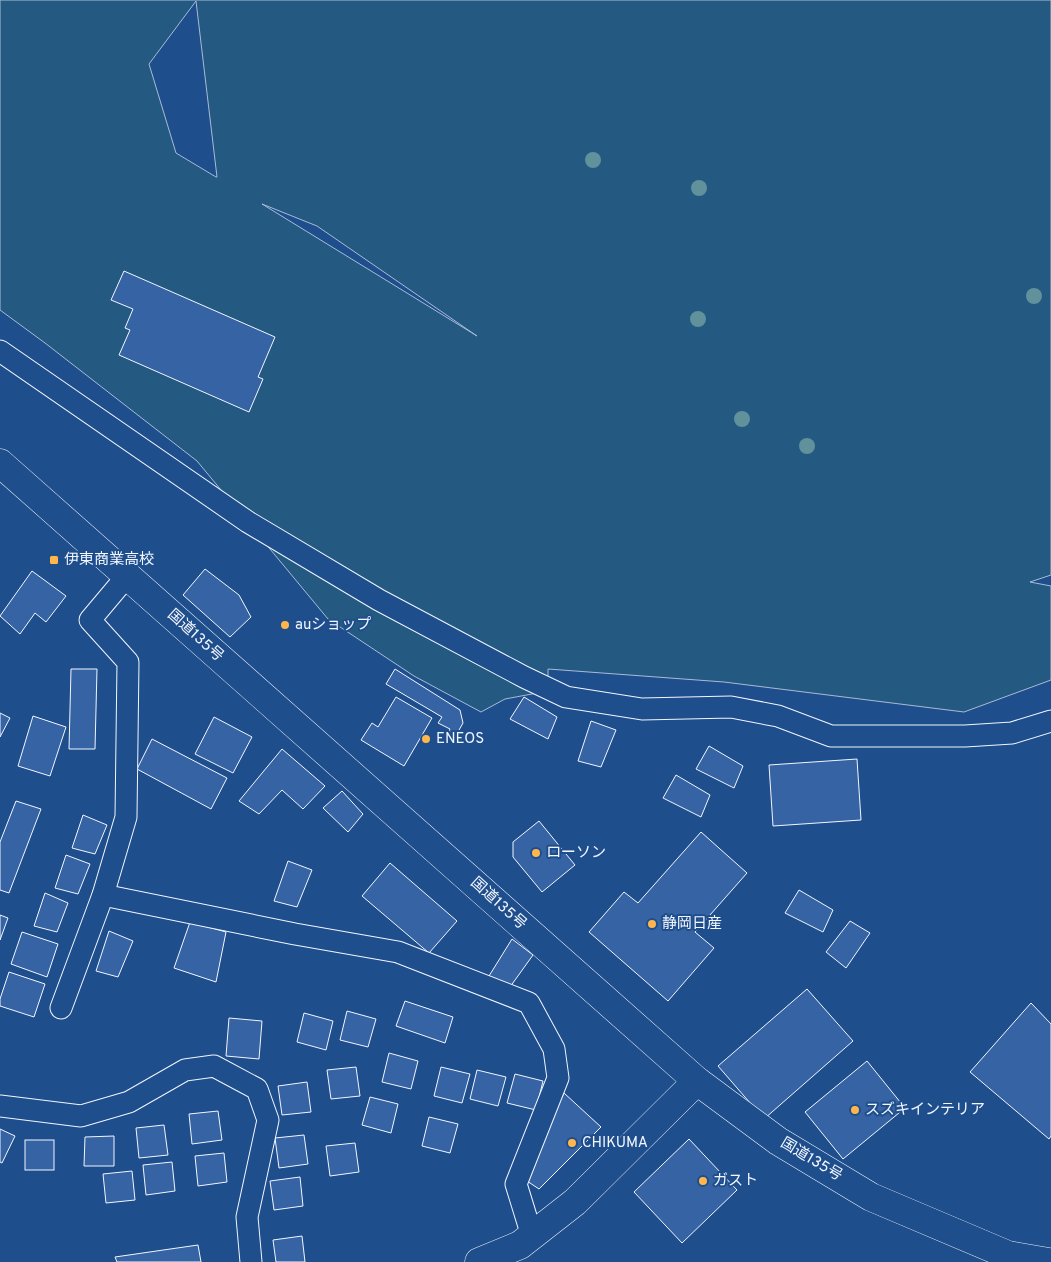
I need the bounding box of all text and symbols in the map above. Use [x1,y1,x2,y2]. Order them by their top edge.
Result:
place label: 伊東商業高校 [64,551,154,570]
marker: 伊東商業高校 [48,554,60,566]
street label: 国道135号 [163,606,227,666]
place label: auショップ [295,616,371,635]
marker: auショップ [279,619,291,631]
place label: ENEOS [436,730,484,749]
marker: ENEOS [420,733,432,745]
place label: ローソン [546,844,606,863]
marker: ローソン [530,847,542,859]
street label: 国道135号 [466,874,530,934]
place label: 静岡日産 [662,915,722,934]
marker: 静岡日産 [646,918,658,930]
place label: スズキインテリア [865,1101,985,1120]
marker: スズキインテリア [849,1104,861,1116]
place label: CHIKUMA [582,1134,648,1153]
street label: 国道135号 [777,1134,845,1186]
marker: CHIKUMA [566,1137,578,1149]
place label: ガスト [713,1172,758,1191]
marker: ガスト [697,1175,709,1187]

